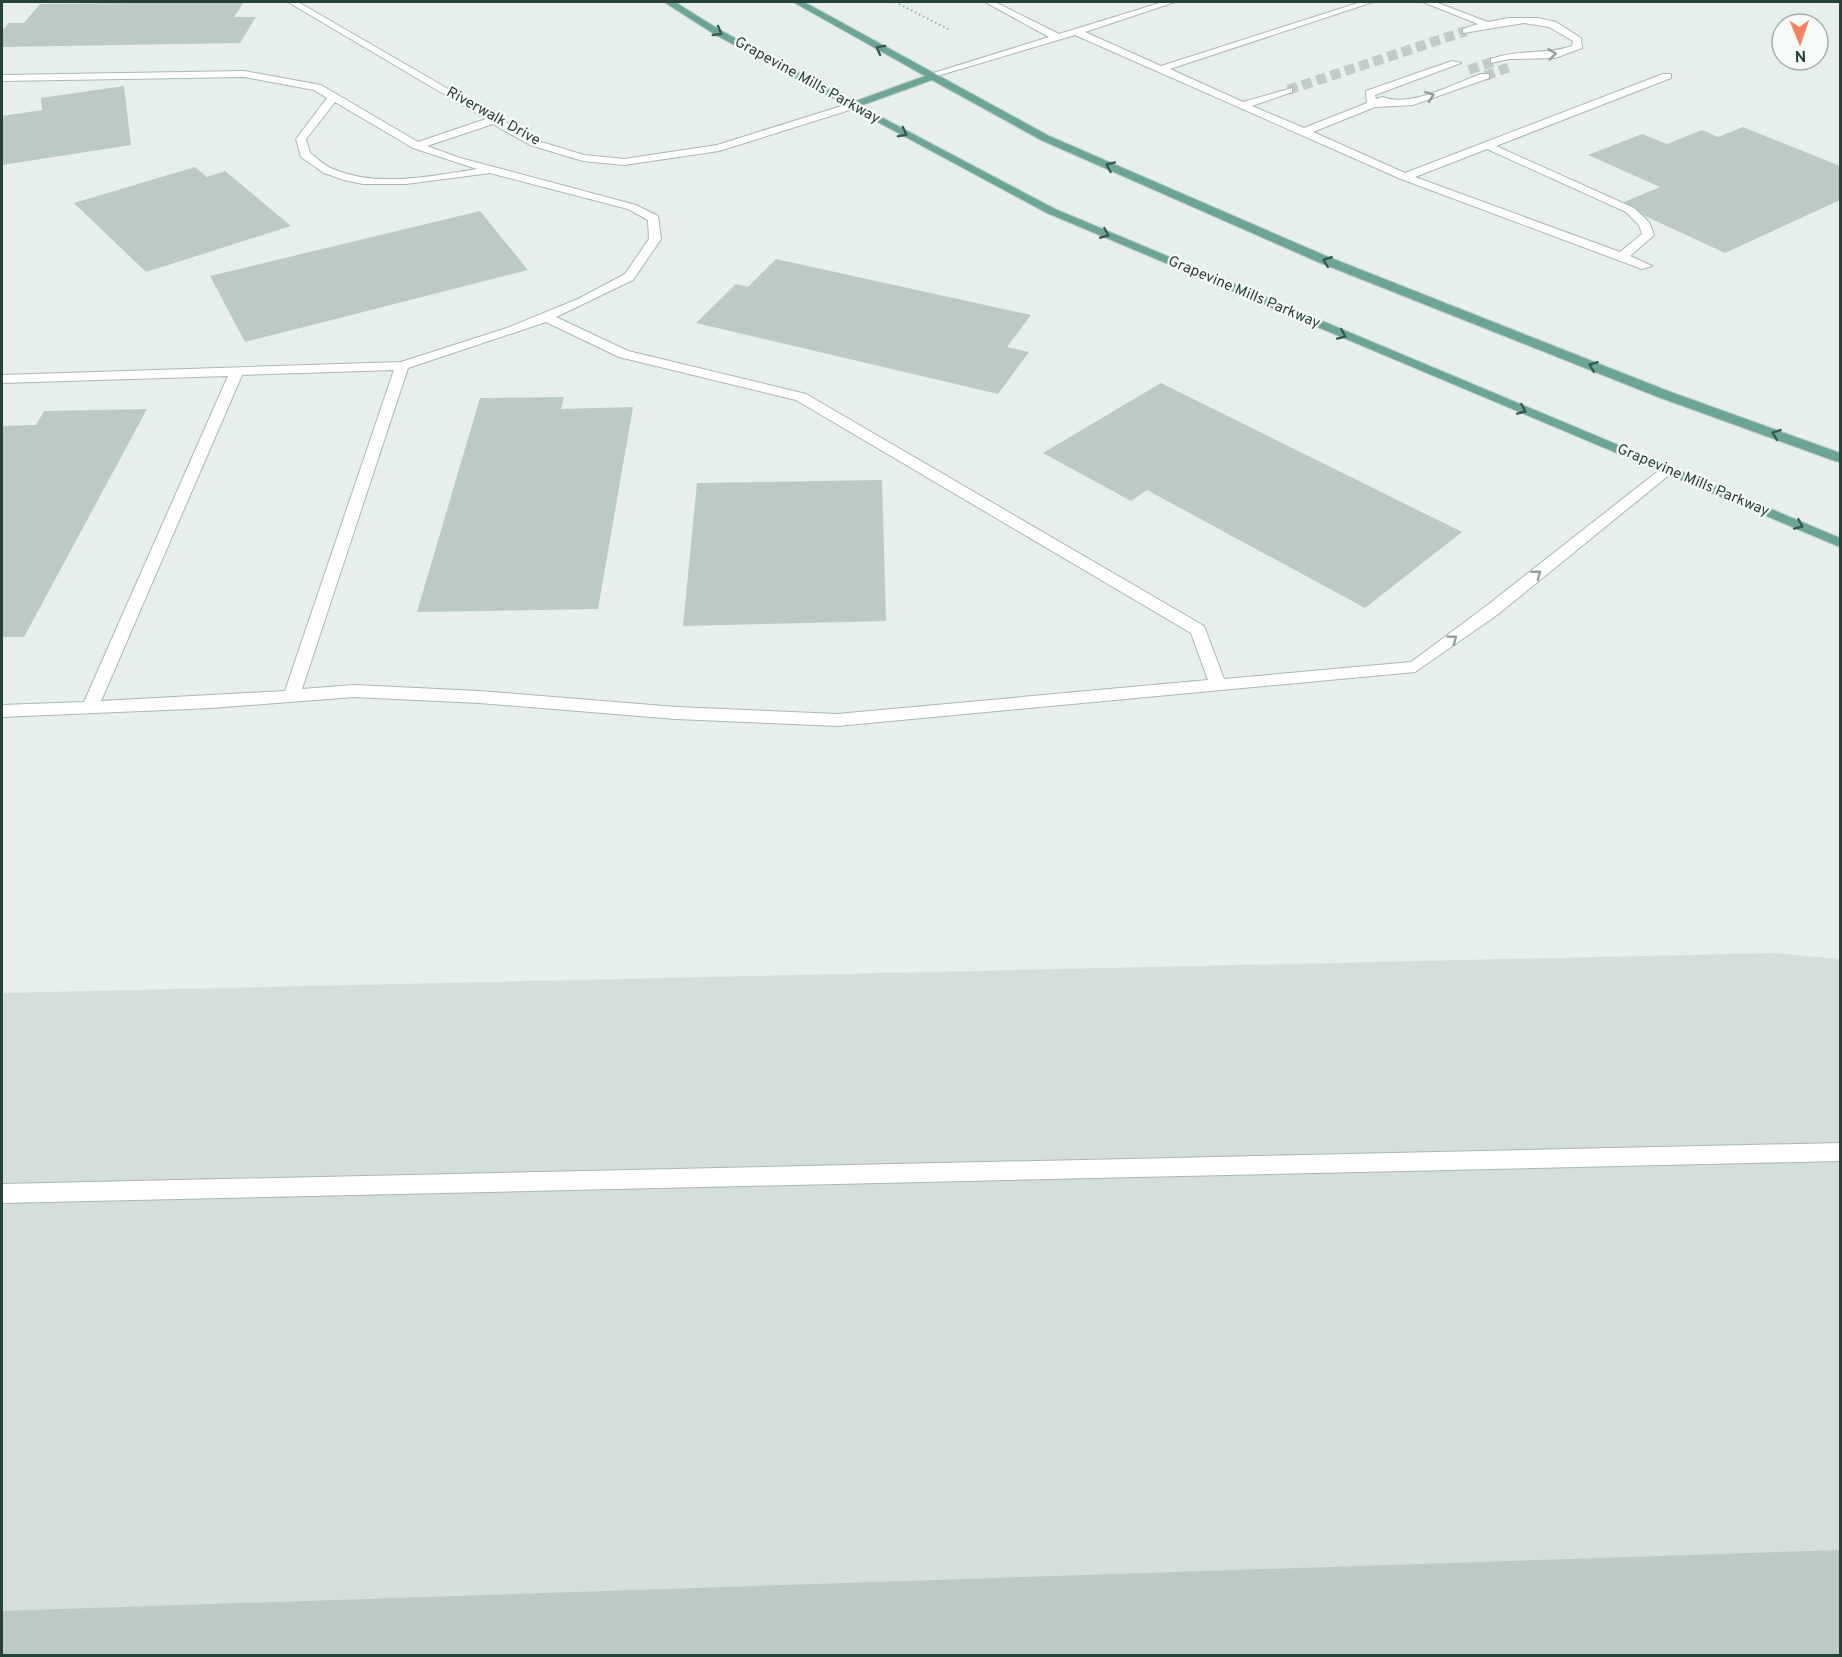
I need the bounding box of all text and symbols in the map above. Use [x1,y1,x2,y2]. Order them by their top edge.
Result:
north arrow [1770,12,1830,72]
one-way arrow [712,25,722,37]
street label: Grapevine Mills Parkway [731,33,883,129]
one-way arrow [876,45,886,56]
text: N [1794,45,1807,65]
one-way arrow [1548,49,1557,61]
street label: Riverwalk Drive [443,83,543,151]
one-way arrow [1424,90,1434,103]
one-way arrow [897,126,908,137]
one-way arrow [1105,161,1116,173]
one-way arrow [1099,227,1110,239]
street label: Grapevine Mills Parkway [1165,252,1323,334]
one-way arrow [1322,256,1333,268]
one-way arrow [1336,328,1347,340]
one-way arrow [1588,361,1599,373]
one-way arrow [1516,403,1527,415]
one-way arrow [1771,429,1782,442]
street label: Grapevine Mills Parkway [1614,440,1772,522]
one-way arrow [1793,518,1804,530]
one-way arrow [1530,571,1541,582]
one-way arrow [1447,635,1458,646]

